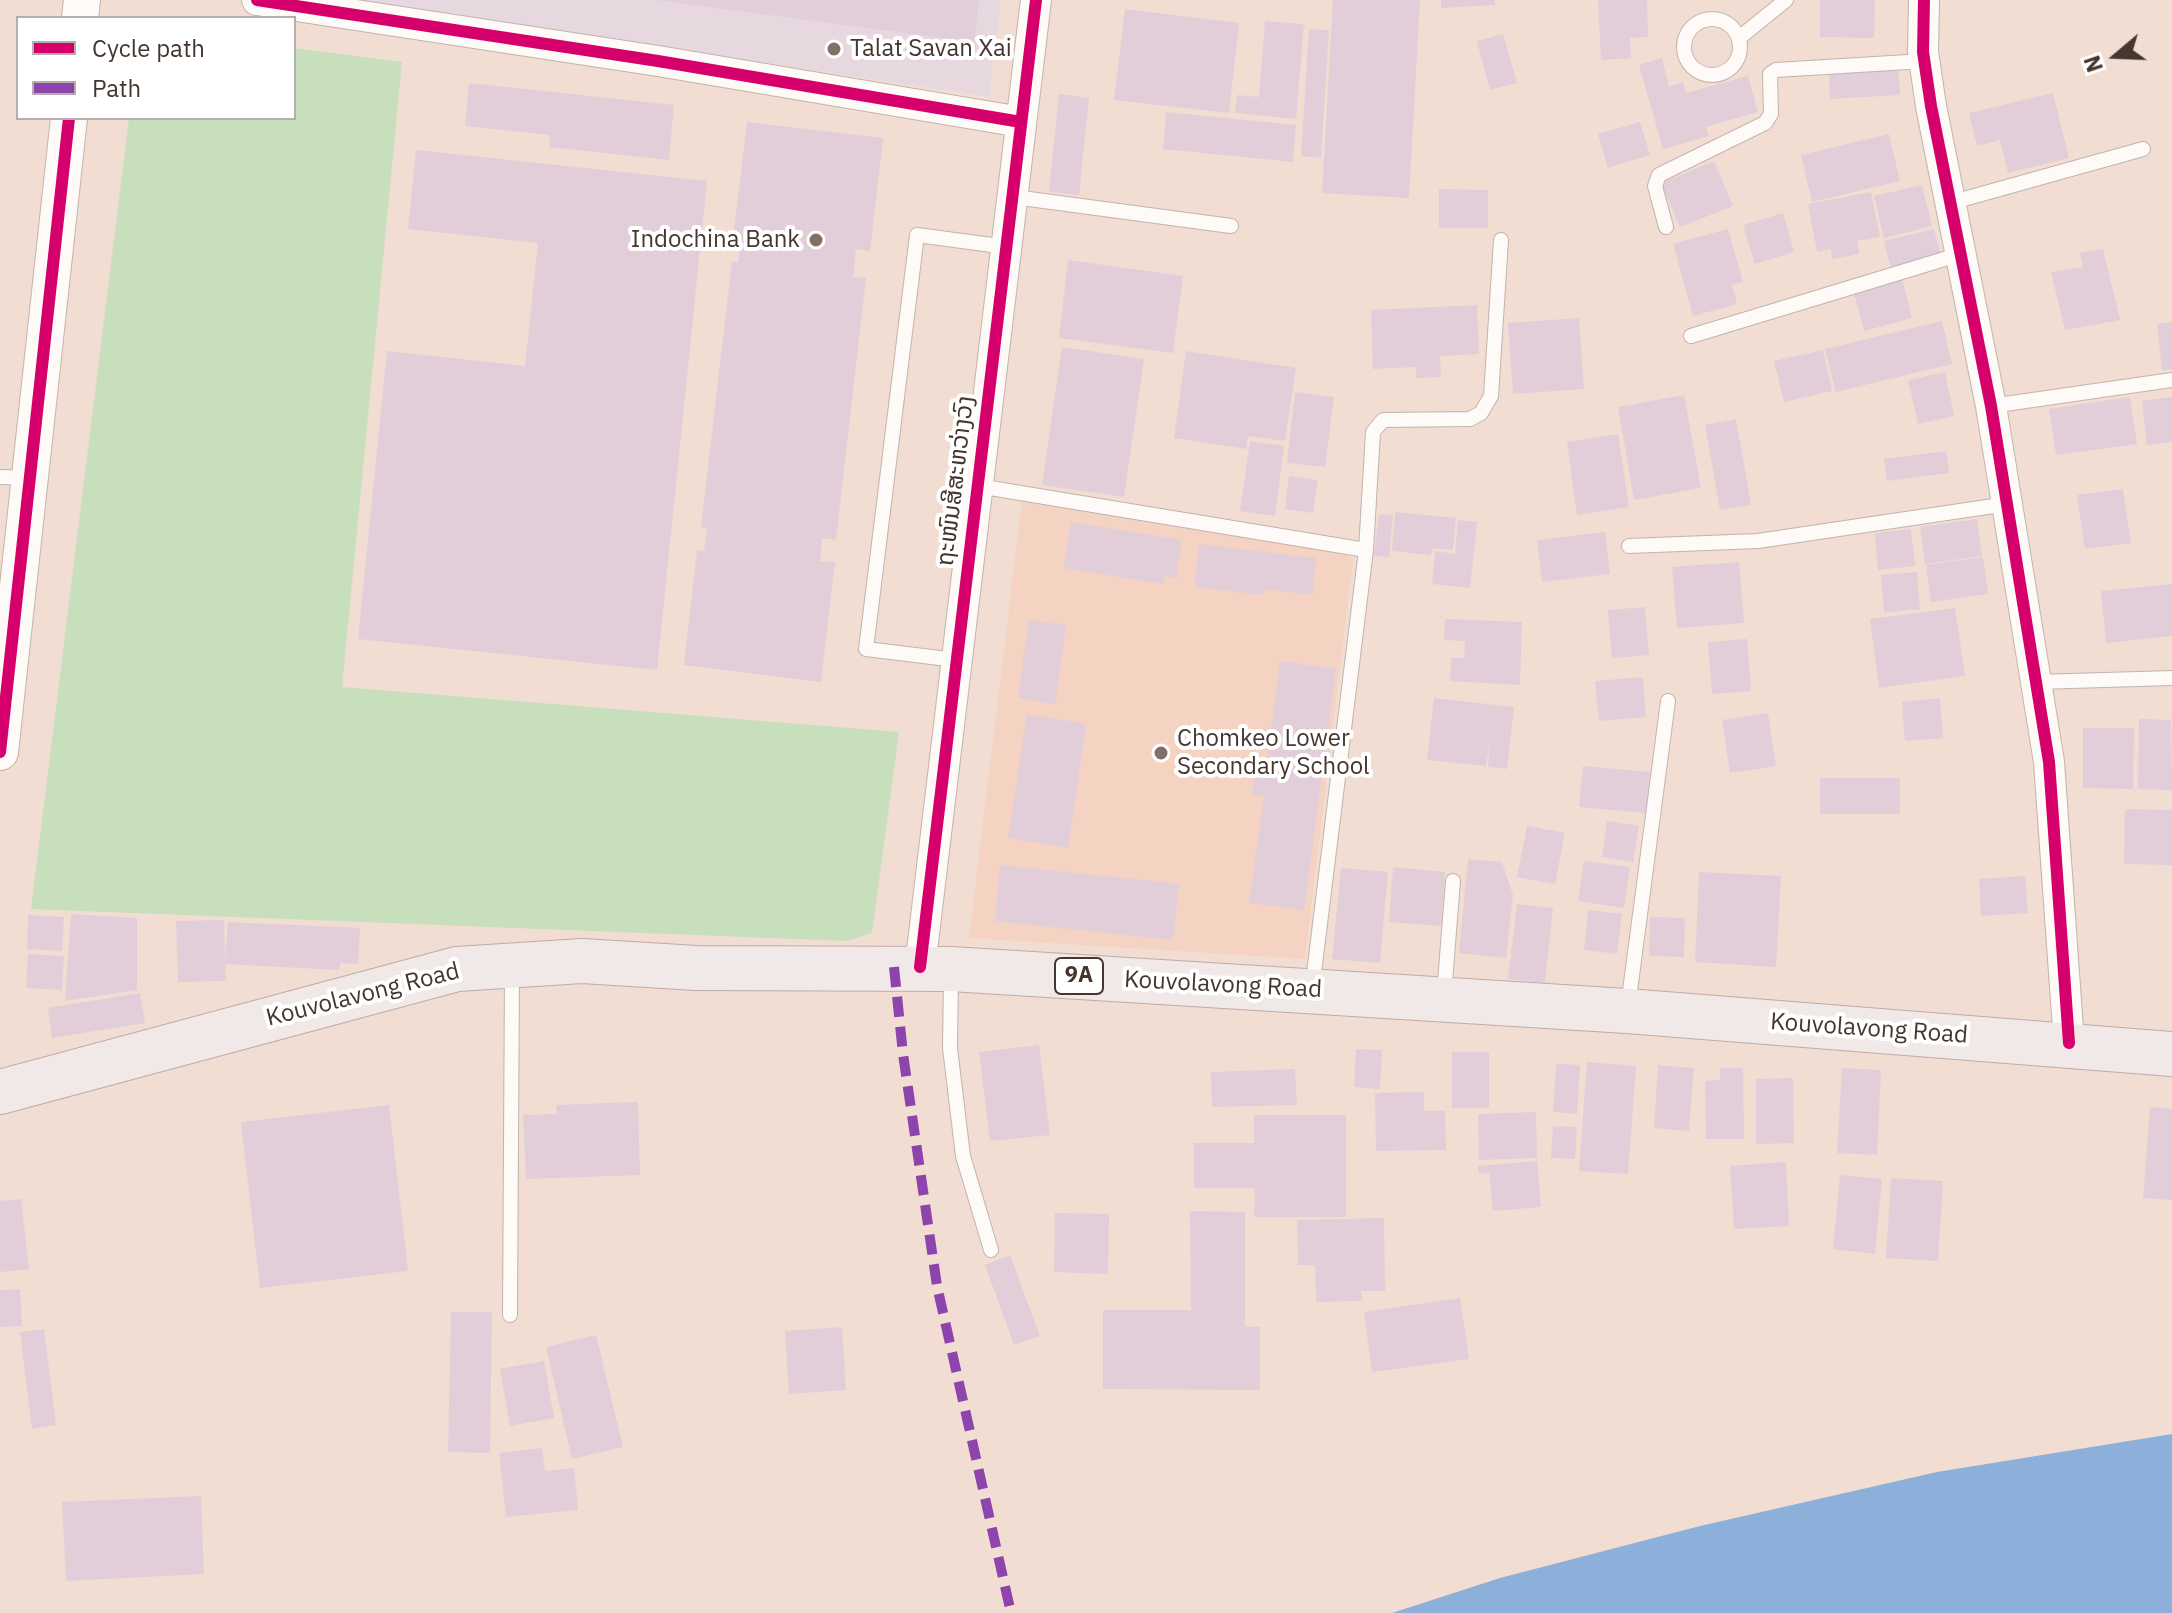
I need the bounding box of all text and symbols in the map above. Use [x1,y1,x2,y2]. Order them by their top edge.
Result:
legend [16,16,296,120]
north arrow [2076,16,2156,96]
text: Cycle path [92,32,205,64]
place label: Talat Savan Xai [850,35,1012,63]
marker: Talat Savan Xai [825,40,843,58]
text: N [2077,52,2109,76]
text: Path [92,72,141,104]
place label: Indochina Bank [631,226,800,254]
marker: Indochina Bank [807,231,825,249]
street label: ຖະໜົນສີສະຫວ່າງວົງ [931,394,981,568]
place label: Chomkeo Lower Secondary School [1177,725,1370,781]
marker: Chomkeo Lower Secondary School [1152,744,1170,762]
street label: Kouvolavong Road [263,957,463,1033]
road number: 9A [1055,958,1103,994]
street label: Kouvolavong Road [1123,965,1323,1005]
street label: Kouvolavong Road [1769,1008,1969,1050]

